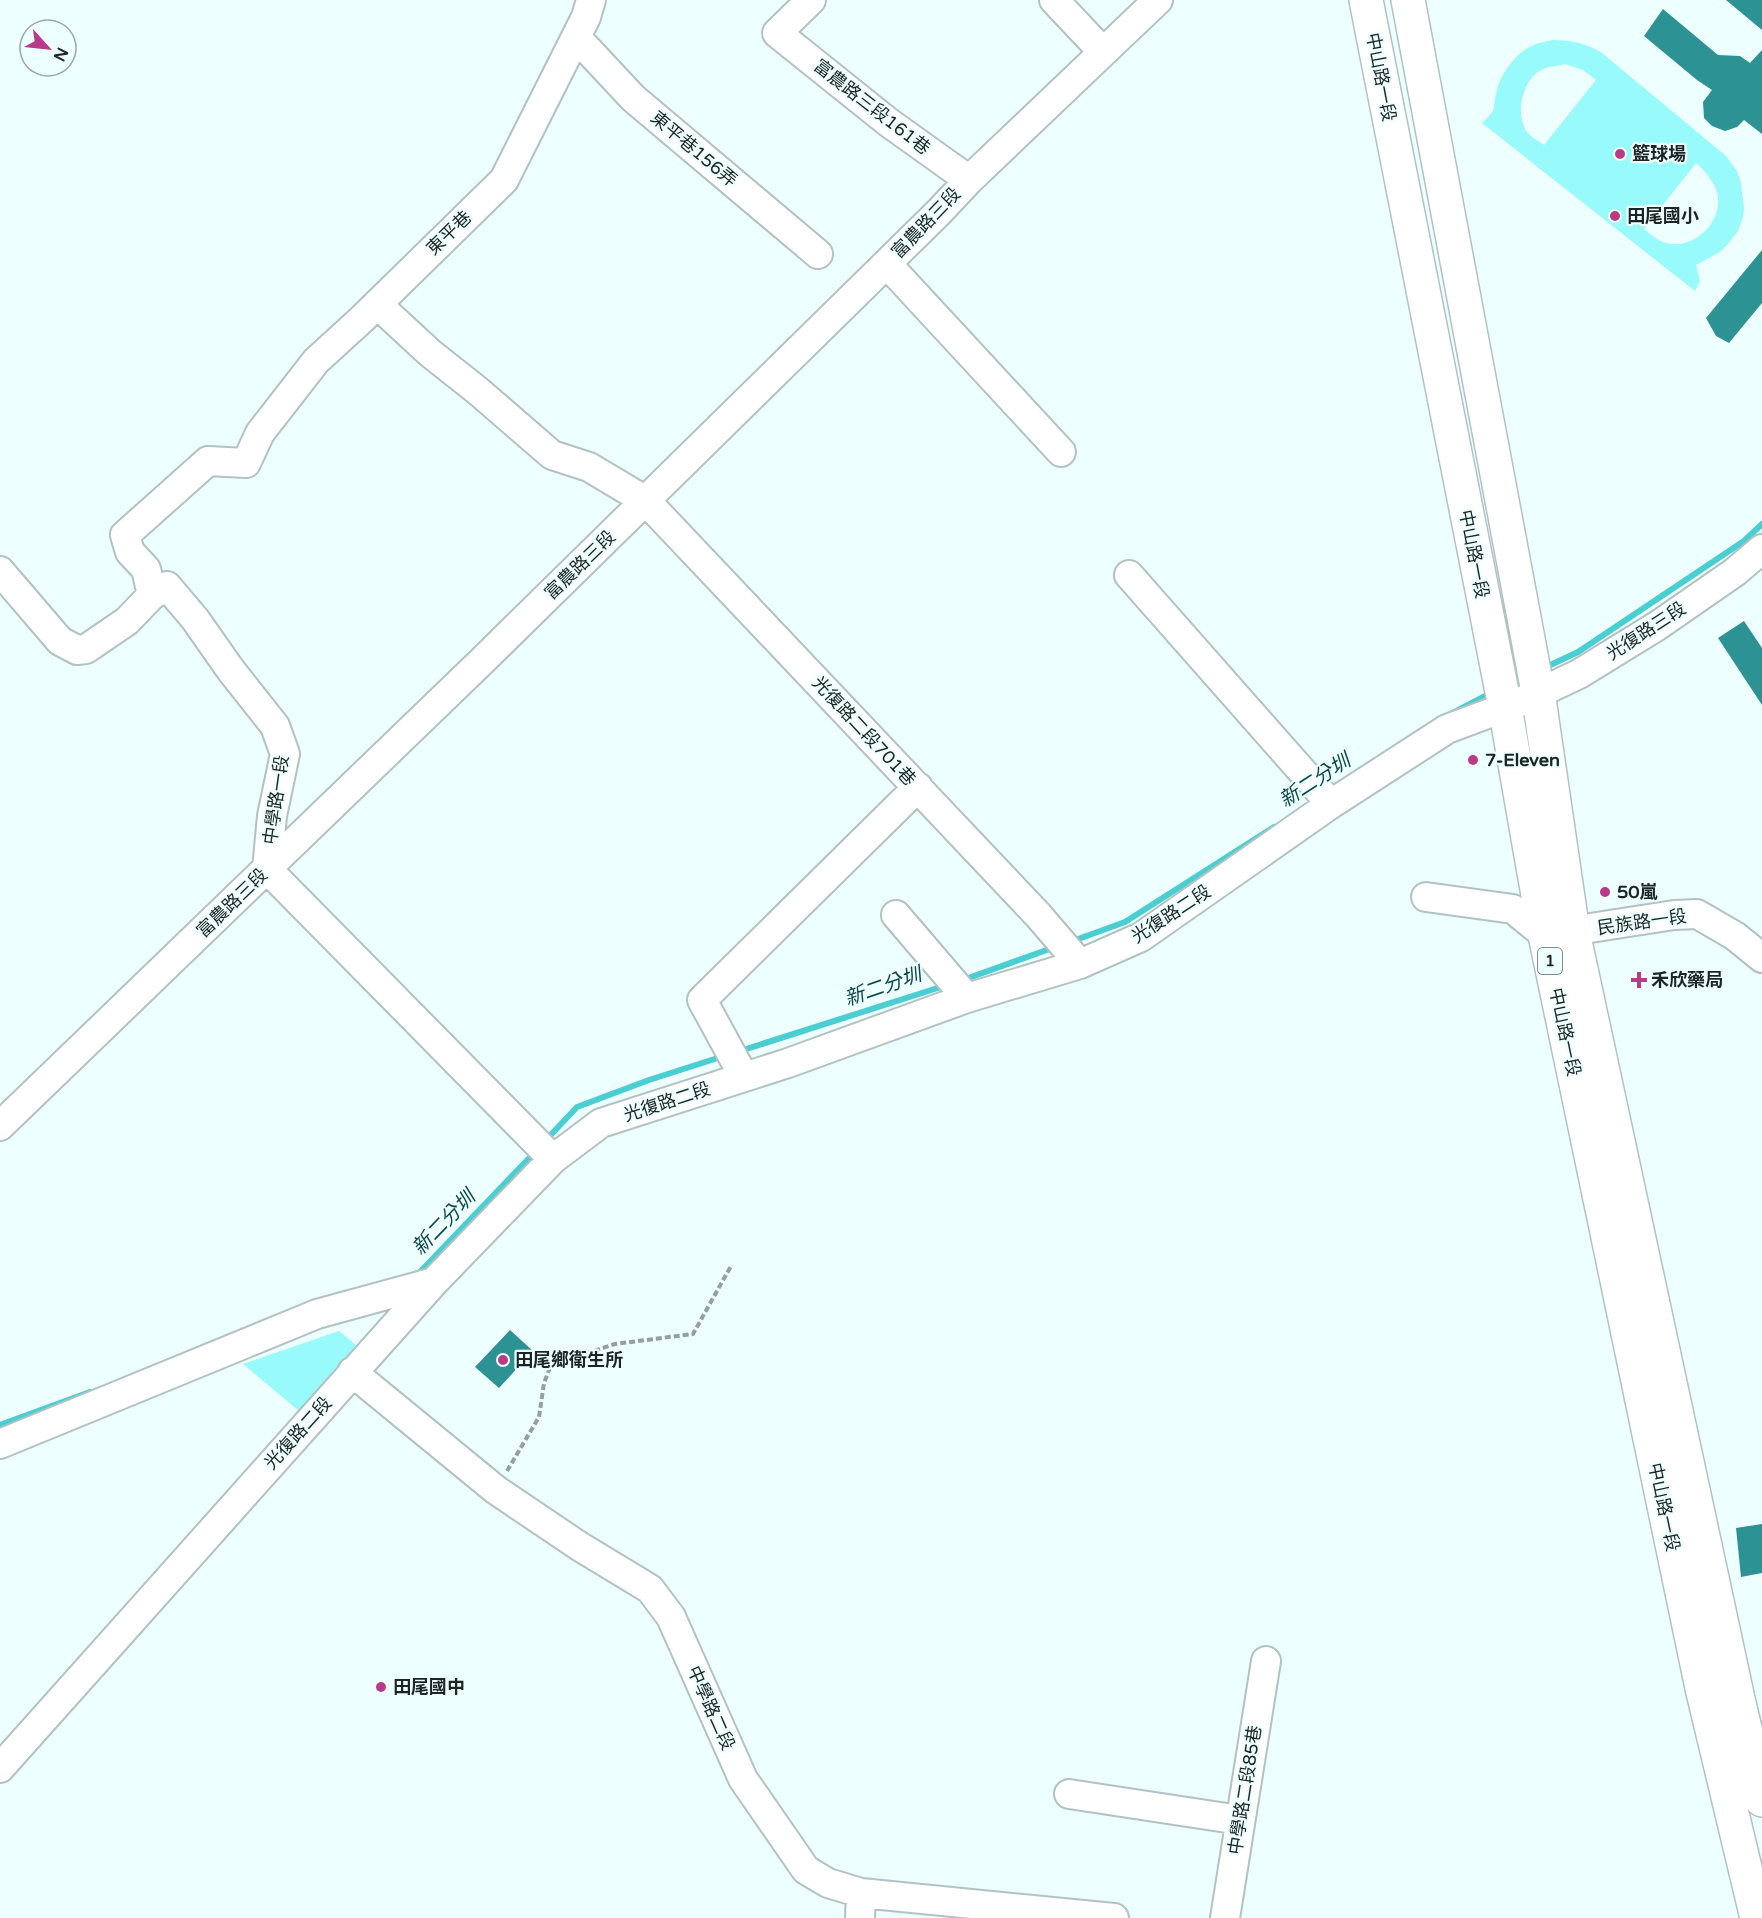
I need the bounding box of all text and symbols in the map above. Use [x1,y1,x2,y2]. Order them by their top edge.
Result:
north arrow [18,18,78,78]
street label: 中山路一段 [1362,31,1400,123]
text: N [49,44,72,65]
street label: 富農路三段161巷 [809,55,935,159]
street label: 東平巷156弄 [646,107,742,191]
place label: 籃球場 [1632,143,1686,165]
marker: 籃球場 [1613,147,1627,161]
street label: 富農路三段 [887,183,965,263]
place label: 田尾國小 [1627,205,1699,227]
street label: 東平巷 [422,206,476,260]
marker: 田尾國小 [1608,209,1622,223]
street label: 中山路一段 [1455,508,1493,600]
street label: 富農路三段 [540,526,620,604]
street label: 光復路三段 [1602,597,1690,665]
street label: 光復路二段701巷 [808,672,920,790]
water label: 新二分圳 [1275,748,1358,813]
place label: 7-Eleven [1485,749,1560,771]
marker: 7-Eleven [1466,753,1480,767]
street label: 中學路一段 [259,754,293,846]
street label: 富農路三段 [192,864,272,942]
street label: 光復路二段 [1127,880,1215,948]
place label: 50嵐 [1617,881,1658,903]
marker: 50嵐 [1598,885,1612,899]
street label: 民族路一段 [1596,905,1688,939]
road number: 1 [1538,948,1562,974]
water label: 新二分圳 [841,962,928,1011]
place label: 禾欣藥局 [1651,969,1723,991]
marker: 禾欣藥局 [1632,973,1646,987]
street label: 中山路一段 [1545,986,1585,1078]
street label: 光復路二段 [621,1078,713,1126]
water label: 新二分圳 [408,1184,483,1260]
place label: 田尾鄉衛生所 [515,1349,623,1371]
marker: 田尾鄉衛生所 [496,1353,510,1367]
street label: 光復路二段 [260,1392,336,1474]
street label: 中山路一段 [1644,1461,1684,1553]
street label: 中學路二段 [683,1662,739,1754]
place label: 田尾國中 [393,1676,465,1698]
marker: 田尾國中 [374,1680,388,1694]
street label: 中學路二段85巷 [1224,1724,1266,1856]

